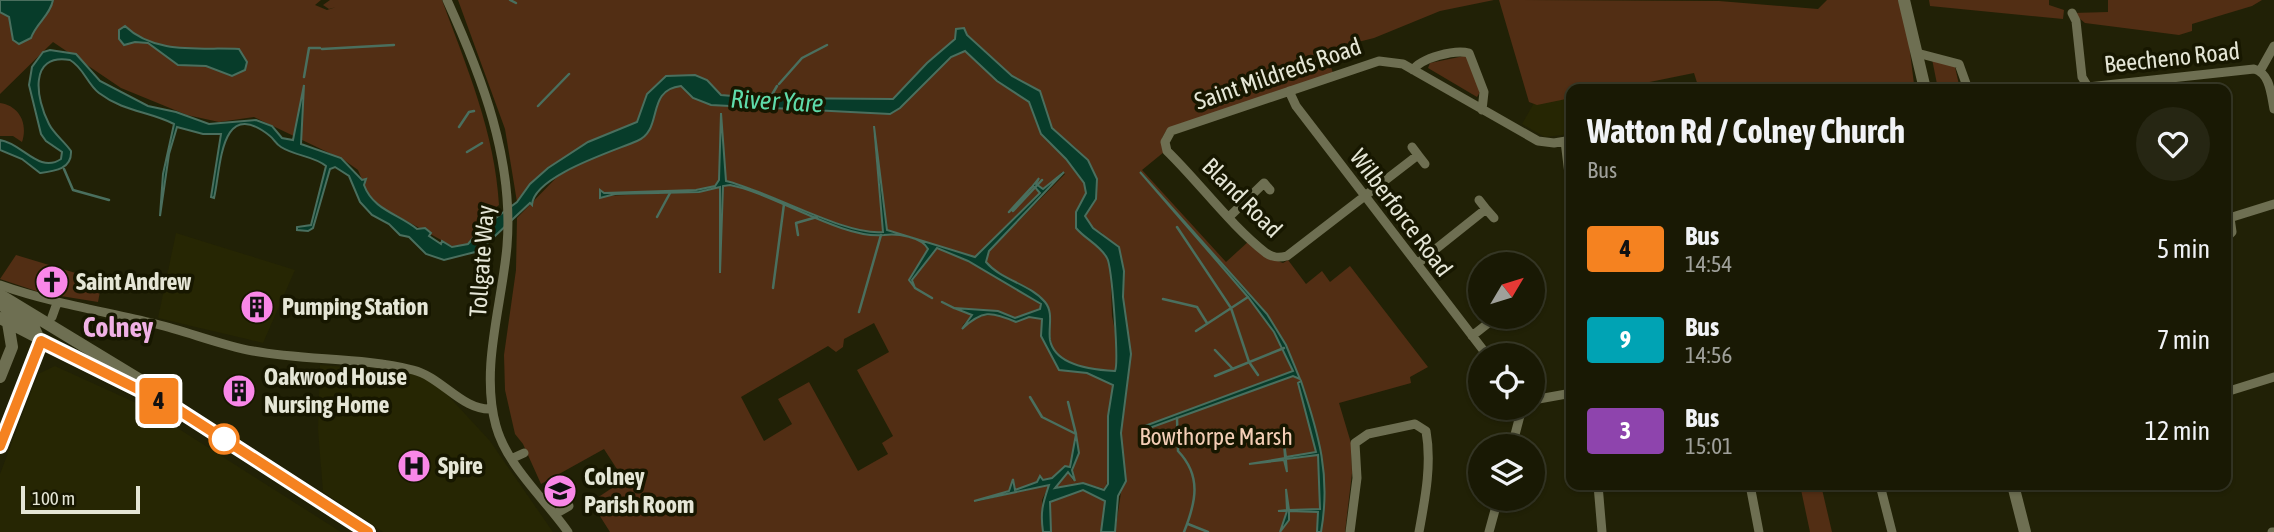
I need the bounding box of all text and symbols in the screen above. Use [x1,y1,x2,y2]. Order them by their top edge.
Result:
street label: Saint Mildreds Road [1191,32,1365,115]
street label: Beecheno Road [2103,37,2241,78]
water label: River Yare [730,84,824,118]
button: heart [2136,107,2210,181]
text: Watton Rd / Colney Church [1587,112,1905,150]
street label: Wilberforce Road [1345,144,1458,282]
street label: Bland Road [1197,152,1288,243]
text: Bus [1587,157,1617,183]
street label: Tollgate Way [464,204,499,318]
text: Bus [1685,221,1719,251]
text: 5 min [2157,234,2210,264]
text: 4 [1620,235,1631,262]
text: 14:54 [1685,251,1732,277]
north arrow [1468,252,1545,329]
map controls [1468,252,1545,511]
church icon: Saint Andrew [33,263,71,301]
place label: Saint Andrew [76,268,192,295]
building icon: Pumping Station [238,288,276,326]
place label: Pumping Station [282,293,428,320]
district label: Colney [83,311,154,343]
text: Bus [1685,312,1719,342]
text: 7 min [2157,325,2210,355]
text: 9 [1620,326,1631,353]
text: 14:56 [1685,342,1732,368]
button: locate [1468,343,1545,420]
place label: Oakwood House Nursing Home [264,363,407,418]
building icon: Oakwood House Nursing Home [220,372,258,410]
line badge: 4 [136,378,182,424]
text: 4 [153,387,165,414]
text: Bus [1685,403,1719,433]
text: 12 min [2145,416,2210,446]
text: 3 [1620,417,1631,444]
park label: Bowthorpe Marsh [1139,423,1293,450]
unlabelled marker [209,424,239,454]
text: 15:01 [1685,433,1733,459]
button: layers [1468,434,1545,511]
hospital icon: Spire [395,447,433,485]
place label: Spire [438,452,483,479]
place label: Colney Parish Room [584,463,694,518]
school or university icon: Colney Parish Room [541,472,579,510]
scale bar [21,483,140,515]
text: 100 m [32,487,75,509]

